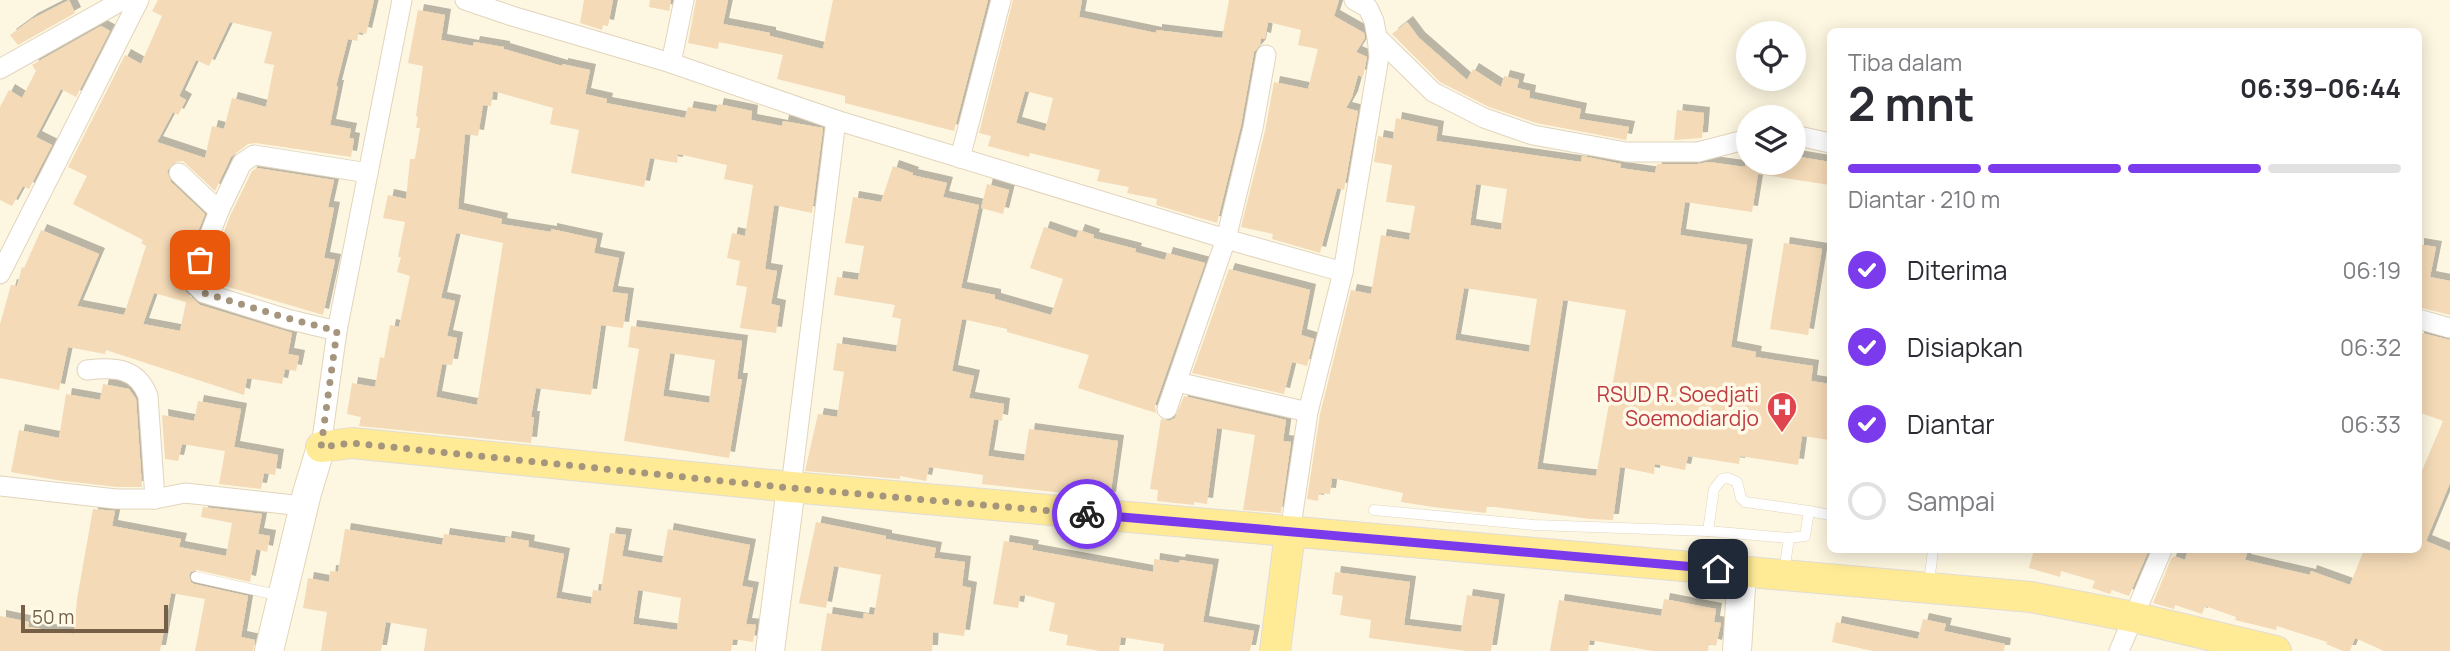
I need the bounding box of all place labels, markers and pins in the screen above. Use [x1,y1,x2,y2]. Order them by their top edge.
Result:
pin [170,230,230,290]
place label: RSUD R. Soedjati Soemodiardjo [1597,380,1759,432]
hospital icon: RSUD R. Soedjati Soemodiardjo [1765,390,1799,434]
pin [1688,539,1748,599]

